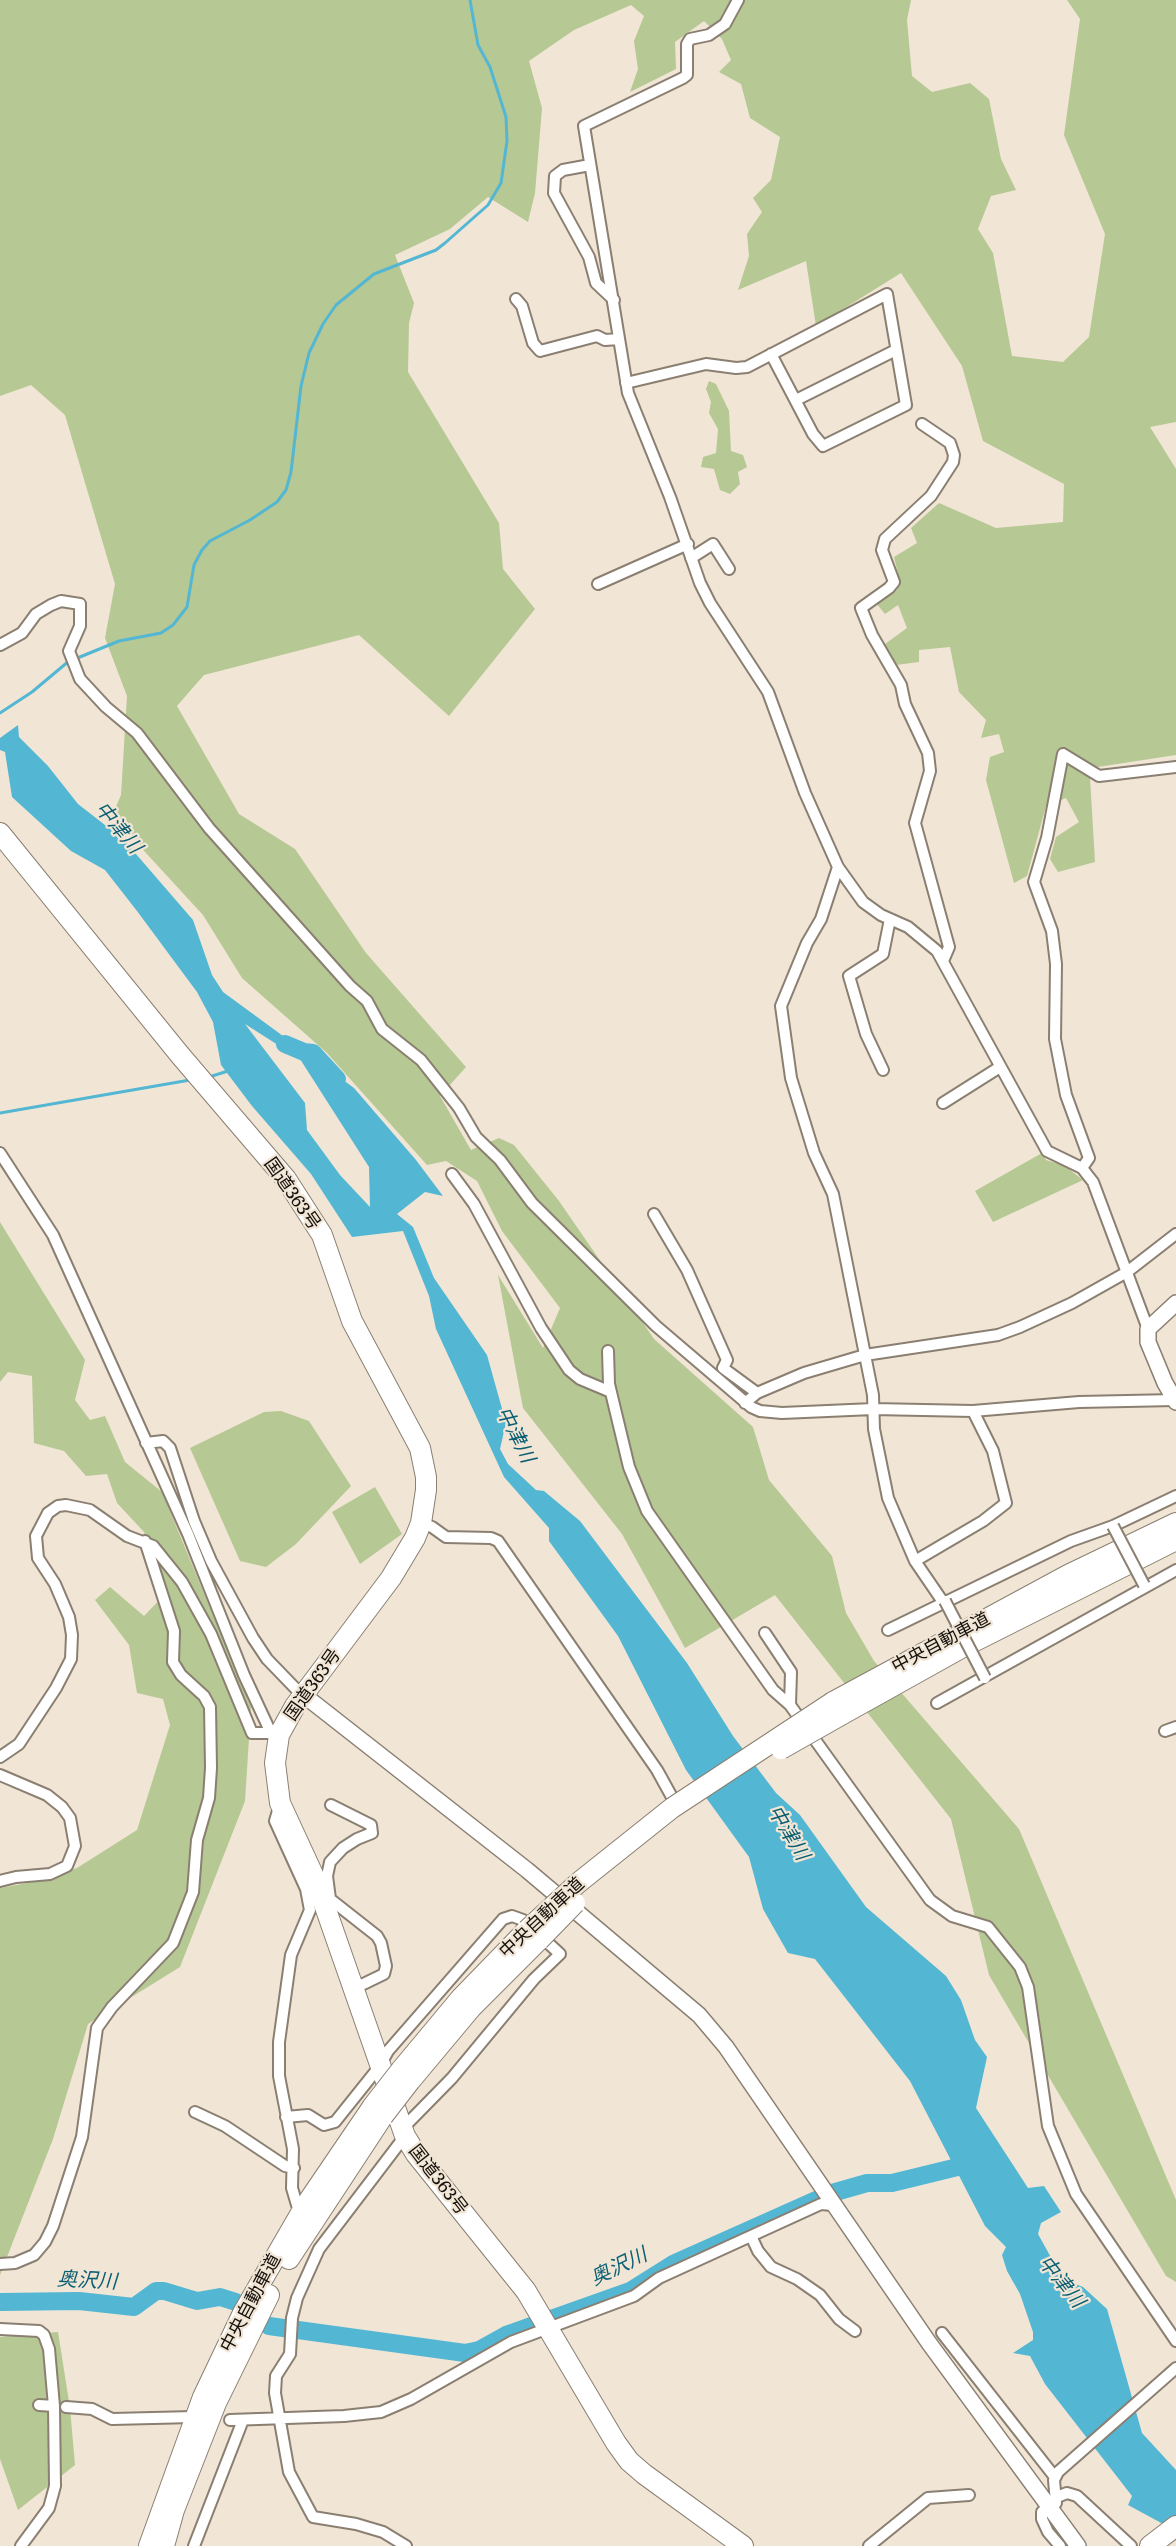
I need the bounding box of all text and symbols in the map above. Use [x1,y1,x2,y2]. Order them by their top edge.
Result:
water label: 中津川 [90,797,146,859]
street label: 国道363号 [259,1154,325,1234]
water label: 中津川 [491,1403,539,1467]
street label: 中央自動車道 [888,1608,994,1678]
street label: 国道363号 [280,1645,346,1725]
water label: 中津川 [762,1801,814,1865]
street label: 中央自動車道 [495,1873,589,1963]
street label: 国道363号 [404,2141,472,2219]
water label: 奥沢川 [587,2243,651,2291]
street label: 中央自動車道 [216,2250,286,2356]
water label: 中津川 [1033,2251,1089,2313]
water label: 奥沢川 [56,2267,118,2295]

